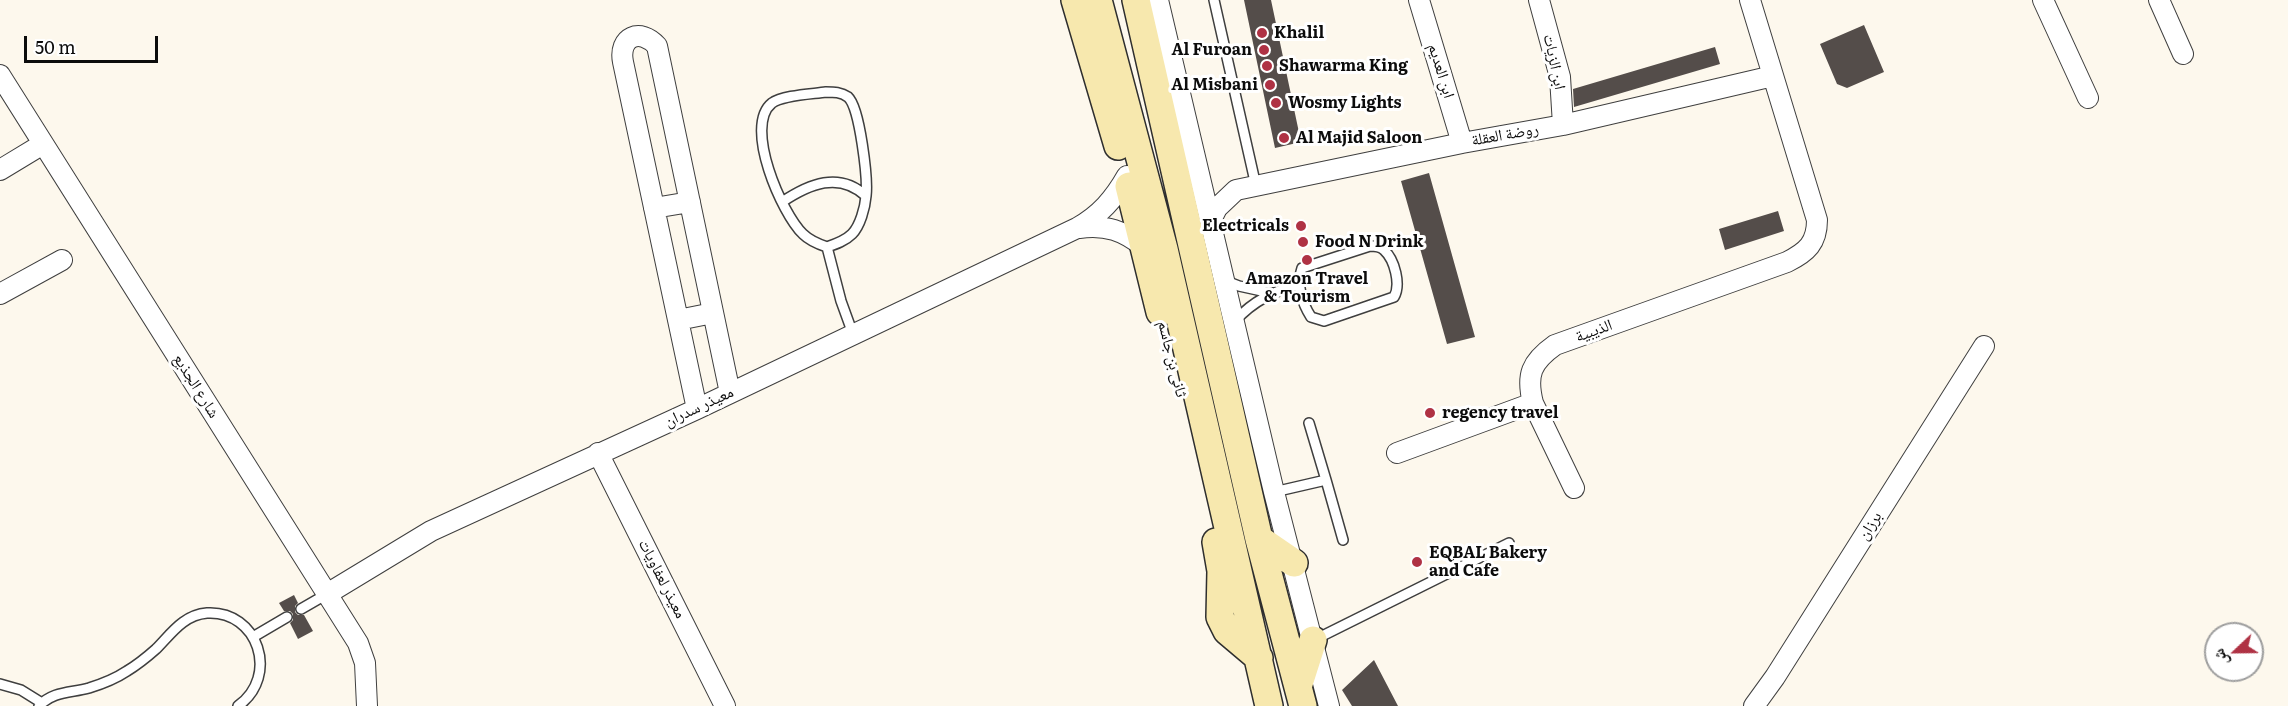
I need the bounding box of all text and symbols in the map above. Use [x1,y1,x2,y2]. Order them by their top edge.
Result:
place label: Khalil [1274,23,1324,43]
scale bar [27,24,160,62]
marker: Khalil [1255,26,1269,40]
street label: ابن الزيات [1539,32,1569,92]
text: 50 m [35,33,76,60]
place label: Al Furoan [1171,40,1252,60]
street label: ابن العديم [1424,41,1458,101]
marker: Al Furoan [1257,43,1271,57]
place label: Shawarma King [1279,56,1408,76]
marker: Shawarma King [1260,59,1274,73]
place label: Al Misbani [1171,75,1258,95]
marker: Al Misbani [1263,78,1277,92]
place label: Wosmy Lights [1288,93,1402,113]
marker: Wosmy Lights [1269,96,1283,110]
street label: روضة العقلة [1470,120,1540,150]
place label: Al Majid Saloon [1296,128,1422,148]
marker: Al Majid Saloon [1277,131,1291,145]
place label: Electricals [1202,216,1289,236]
marker: Electricals [1294,219,1308,233]
place label: Food N Drink [1315,232,1424,252]
marker: Food N Drink [1296,235,1310,249]
marker: Amazon Travel & Tourism [1300,253,1314,267]
place label: Amazon Travel & Tourism [1246,269,1368,307]
street label: الذيبية [1573,315,1615,347]
street label: ثانى بن جاسم [1153,319,1191,399]
street label: شارع الجذيع [169,350,223,422]
street label: معيذر سدران [661,383,737,431]
place label: regency travel [1442,403,1559,423]
marker: regency travel [1423,406,1437,420]
street label: برزان [1854,508,1886,544]
street label: معيذر لعفاويات [634,536,690,622]
place label: EQBAL Bakery and Cafe [1429,543,1547,581]
marker: EQBAL Bakery and Cafe [1410,555,1424,569]
north arrow [2204,622,2264,682]
text: ش [2205,646,2233,670]

